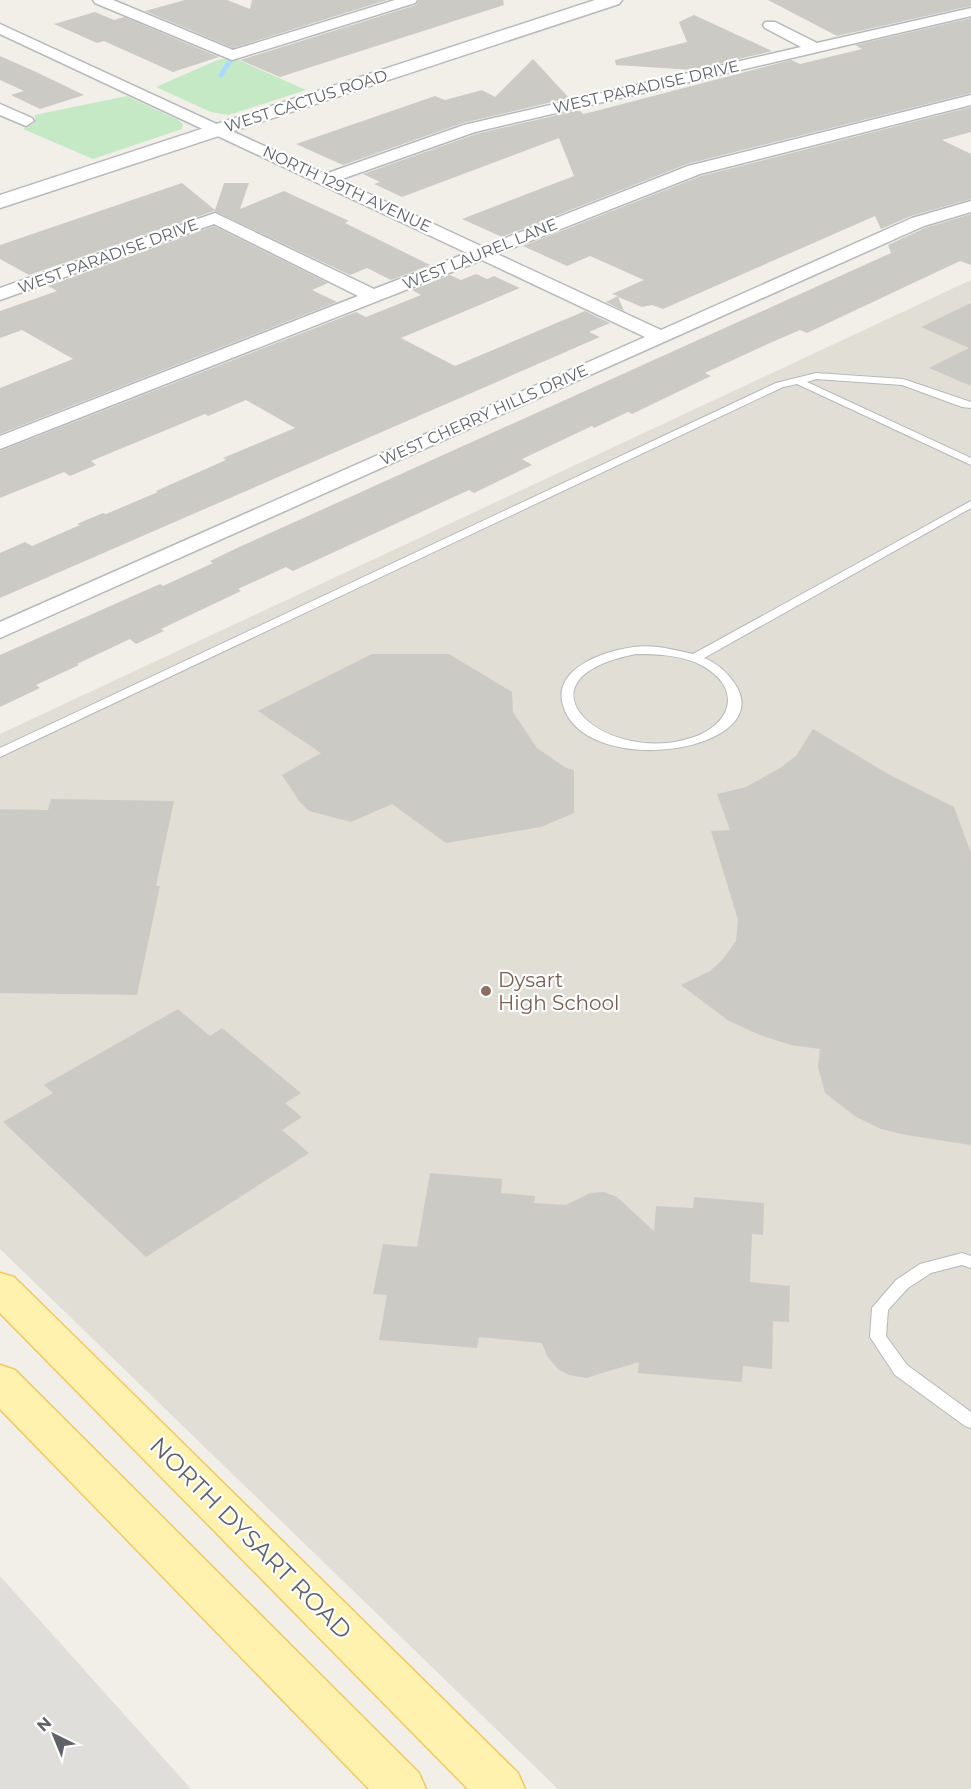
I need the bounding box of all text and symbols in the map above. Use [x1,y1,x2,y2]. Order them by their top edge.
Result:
street label: WEST PARADISE DRIVE [551,56,741,118]
street label: WEST CACTUS ROAD [222,66,390,136]
street label: NORTH 129TH AVENUE [260,142,434,236]
street label: WEST LAUREL LANE [400,214,560,294]
street label: WEST PARADISE DRIVE [15,215,201,297]
street label: WEST CHERRY HILLS DRIVE [377,361,591,469]
place label: Dysart High School [498,968,620,1015]
marker: Dysart High School [479,984,493,998]
street label: NORTH DYSART ROAD [144,1431,358,1645]
north arrow [24,1705,84,1765]
text: N [33,1713,55,1736]

